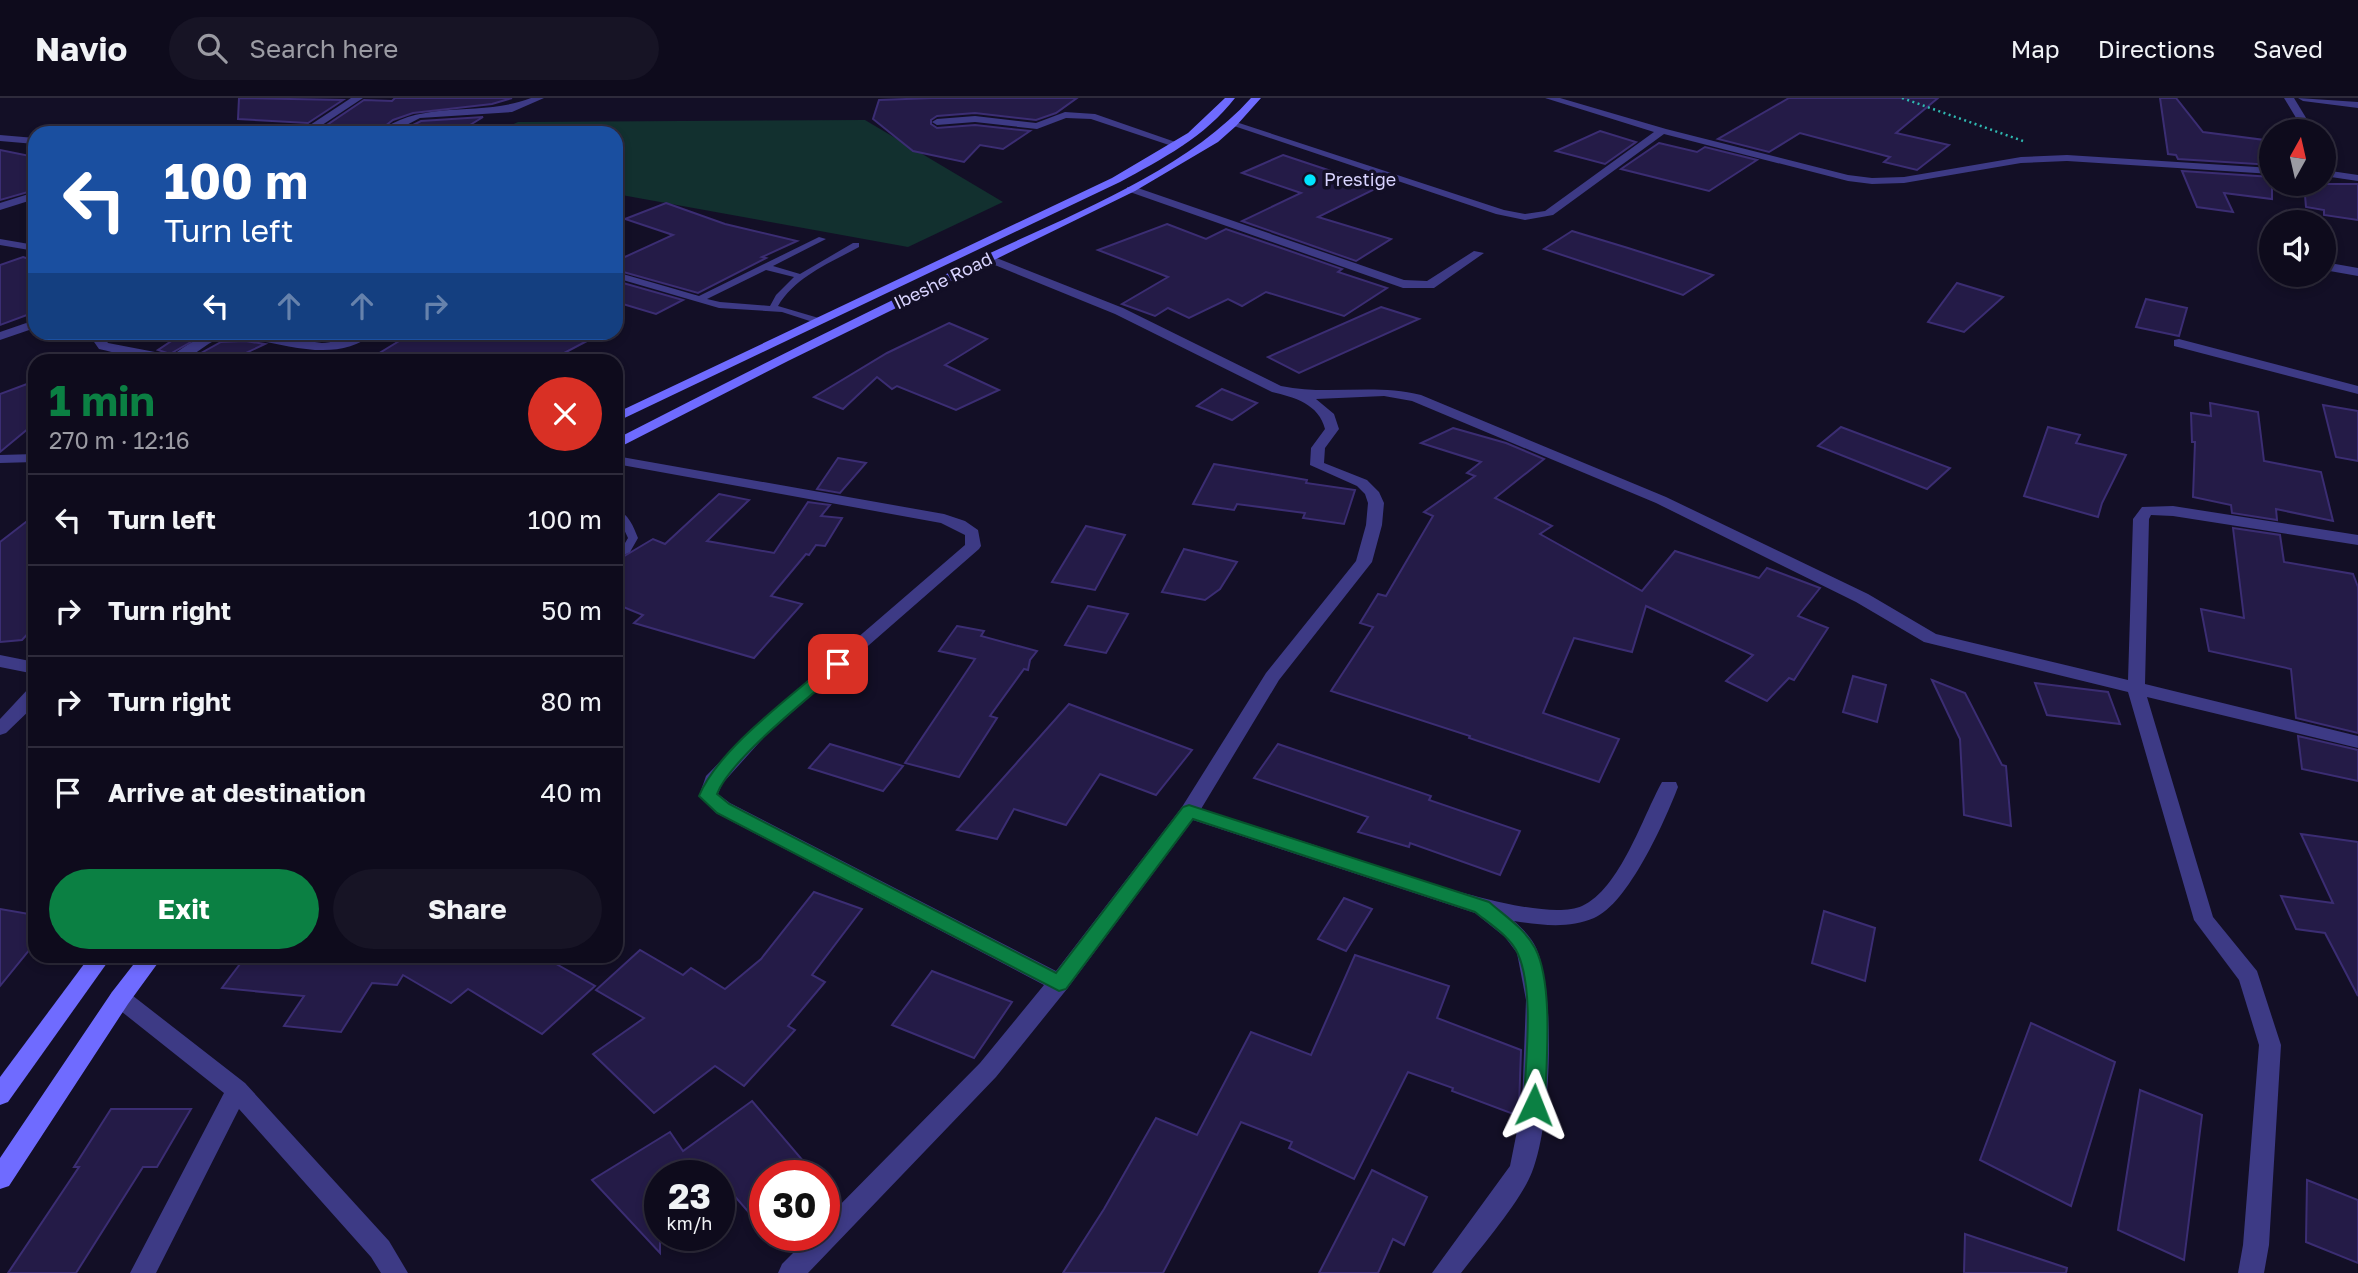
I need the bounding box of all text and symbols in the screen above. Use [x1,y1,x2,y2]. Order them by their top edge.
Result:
search box [169,17,659,80]
text: Navio [35,29,127,68]
icon: search [193,29,231,67]
text: Search here [249,33,398,64]
text: Map [2011,34,2060,63]
text: Directions [2098,34,2215,63]
text: Saved [2253,34,2323,63]
north arrow [2259,119,2336,196]
map controls [2259,119,2336,287]
text: 100 m [164,151,308,210]
icon: left [49,154,140,245]
place label: Prestige [1324,168,1396,190]
marker: Prestige [1302,172,1318,188]
button: sound [2259,210,2336,287]
text: Turn left [164,211,293,249]
street label: Ibeshe Road [890,247,995,313]
icon: left [197,287,235,325]
icon: ahead [270,287,308,325]
icon: ahead [343,287,381,325]
icon: right [416,287,454,325]
text: 1 min [49,375,155,425]
button: close [528,377,602,451]
text: 270 m · 12:16 [49,426,190,454]
icon: left [49,501,87,539]
text: Turn left [108,504,216,535]
text: 100 m [528,504,602,535]
icon: right [49,592,87,630]
text: Turn right [108,595,231,626]
text: 50 m [541,595,602,626]
pin [808,634,868,694]
icon: arrive [819,645,857,683]
icon: right [49,683,87,721]
text: Turn right [108,686,231,717]
text: 80 m [541,686,602,717]
icon: arrive [49,774,87,812]
text: Arrive at destination [108,777,366,808]
text: 40 m [541,777,602,808]
button: Exit [49,869,319,949]
button: Share [333,869,602,949]
position arrow [1497,1068,1571,1142]
speed limit sign: 30 [749,1160,840,1251]
text: 23 [668,1175,711,1217]
text: km/h [667,1212,712,1234]

